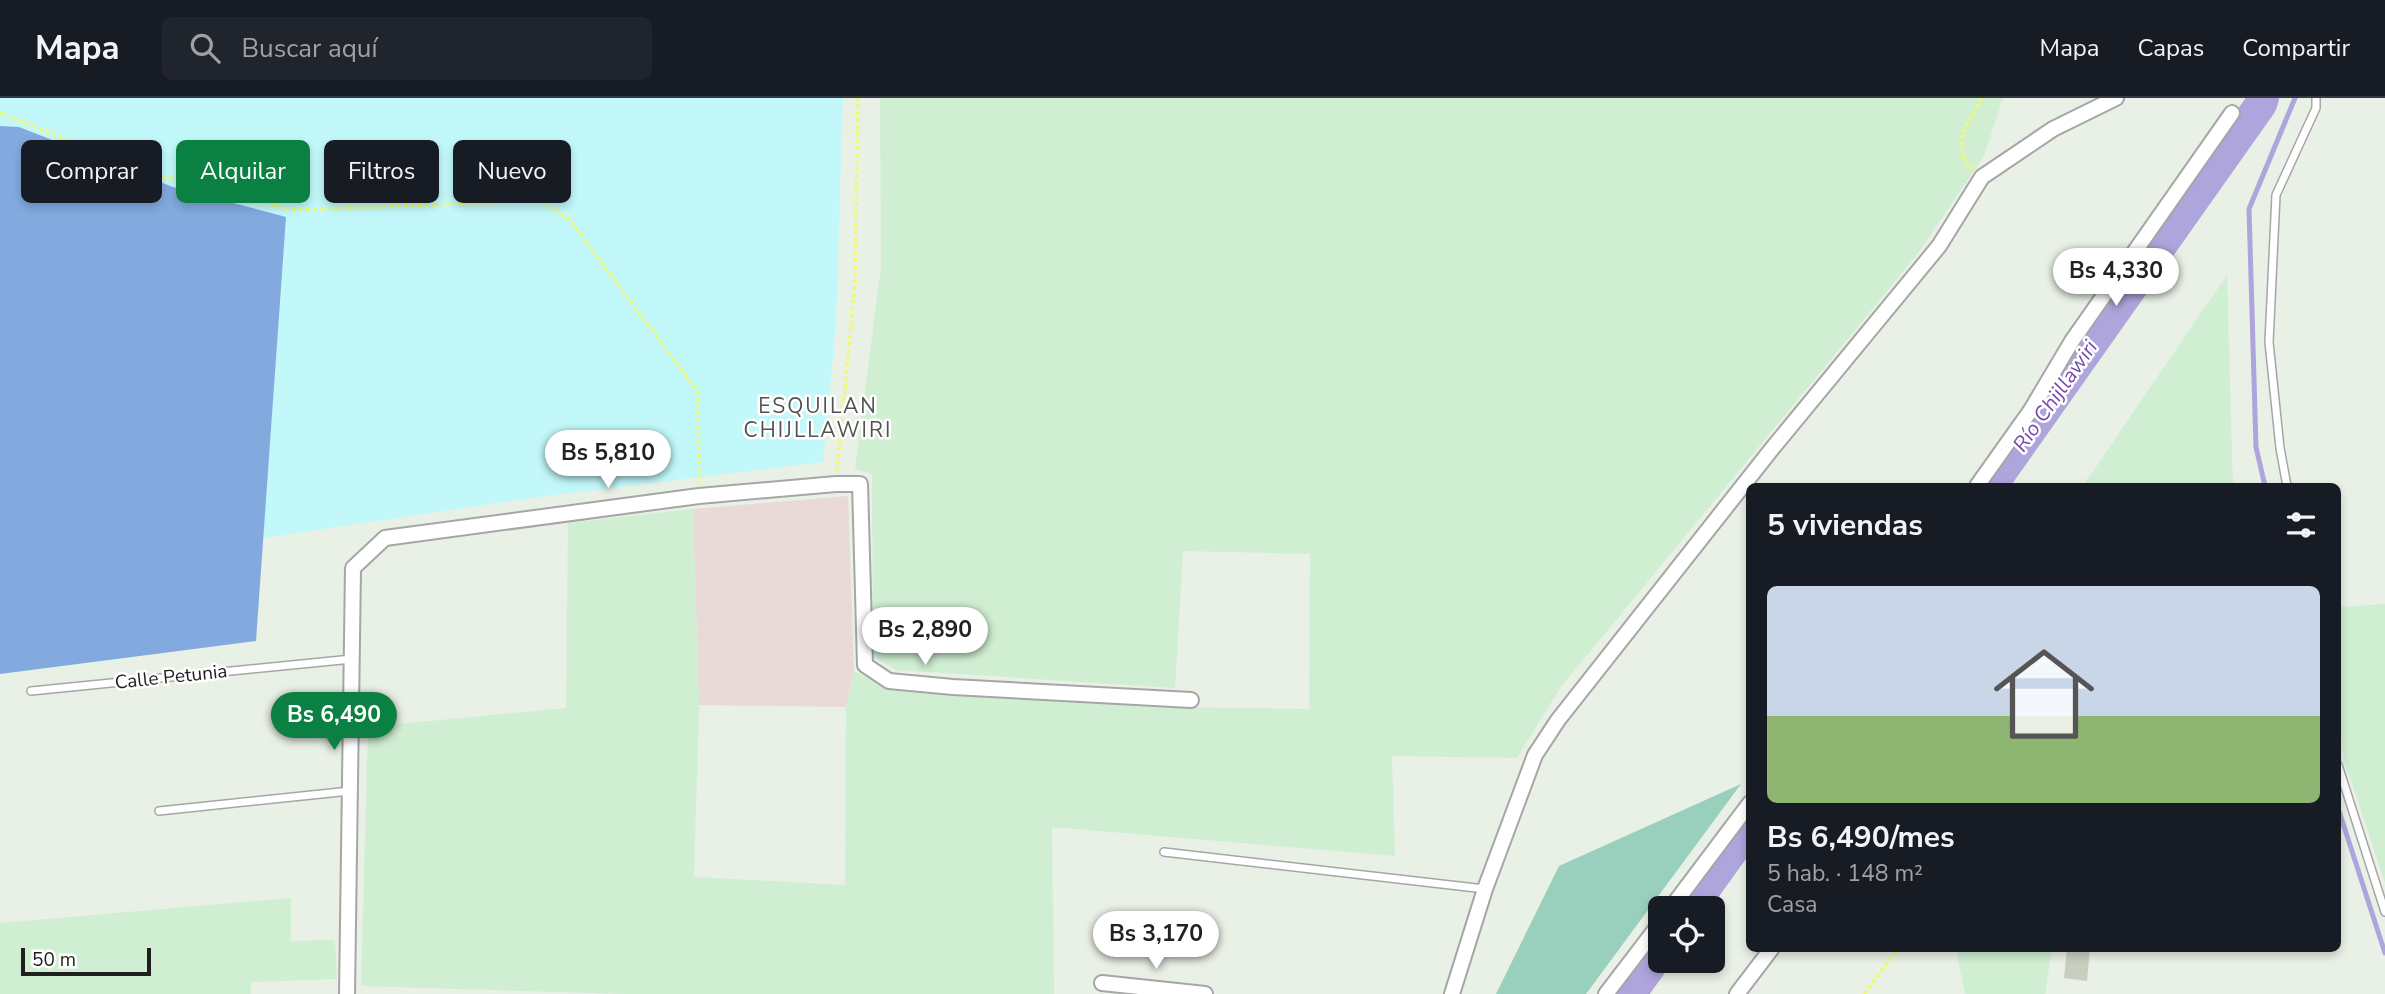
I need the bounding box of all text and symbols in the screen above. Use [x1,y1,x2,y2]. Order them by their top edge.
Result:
search box [162,17,652,80]
text: Mapa [35,26,120,71]
icon: search [186,29,224,67]
text: Buscar aquí [242,31,377,66]
text: Mapa [2040,32,2100,64]
text: Capas [2138,32,2204,64]
text: Compartir [2242,32,2350,64]
chip: Comprar [21,140,162,203]
chip: Alquilar [176,140,310,203]
chip: Filtros [324,140,439,203]
chip: Nuevo [453,140,571,203]
pin: Bs 4,330 [2044,248,2188,308]
text: Bs 4,330 [2069,255,2163,286]
water label: Río Chijllawiri [2006,334,2104,457]
district label: ESQUILAN CHIJLLAWIRI [744,392,892,444]
pin: Bs 5,810 [536,430,680,490]
text: Bs 5,810 [561,437,655,468]
text: 5 viviendas [1767,505,1923,546]
icon: filters [2282,506,2320,544]
pin: Bs 2,890 [853,608,997,667]
text: Bs 2,890 [878,614,972,645]
icon: home [1981,631,2107,757]
street label: Calle Petunia [113,658,229,696]
pin: Bs 6,490 [262,692,406,752]
text: Bs 6,490 [287,699,381,730]
text: Bs 6,490/mes [1767,817,1955,858]
text: 5 hab. · 148 m² [1767,858,1923,889]
text: Casa [1767,889,1818,920]
map controls [1648,896,1725,973]
button: locate [1648,896,1725,973]
pin: Bs 3,170 [1084,912,1228,971]
text: Bs 3,170 [1109,918,1203,949]
scale bar [21,945,150,977]
text: 50 m [32,947,76,973]

